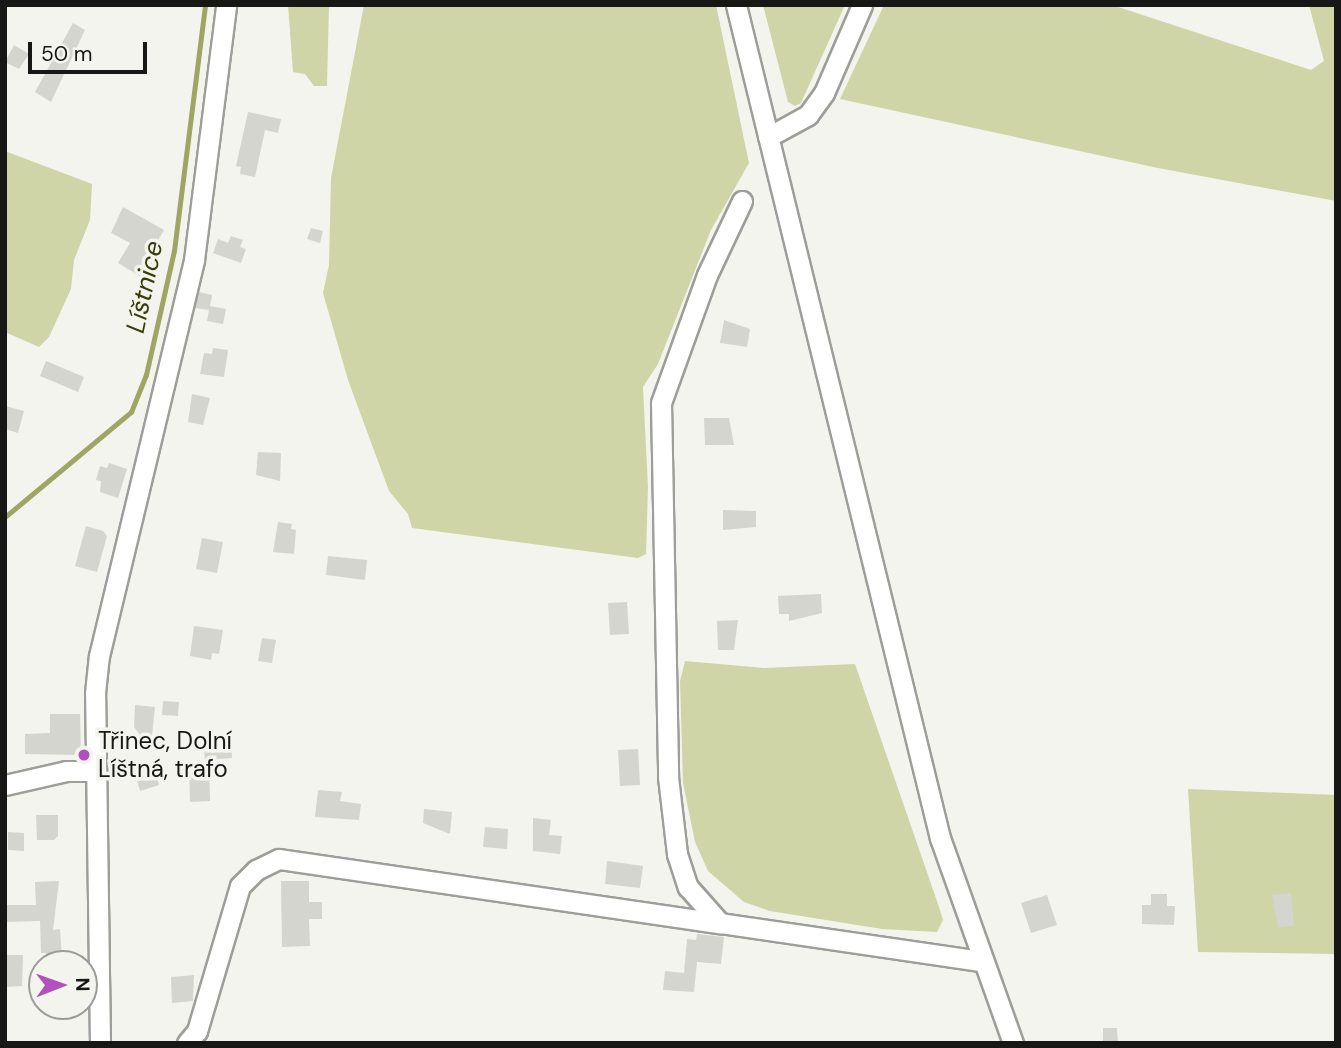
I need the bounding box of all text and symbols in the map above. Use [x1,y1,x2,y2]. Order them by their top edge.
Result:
scale bar [32,28,150,72]
text: 50 m [41,40,92,68]
water label: Líštnice [120,238,170,336]
place label: Třinec, Dolní Líštná, trafo [98,727,232,783]
marker: Třinec, Dolní Líštná, trafo [76,747,92,763]
north arrow [28,950,98,1020]
text: N [70,978,95,992]

